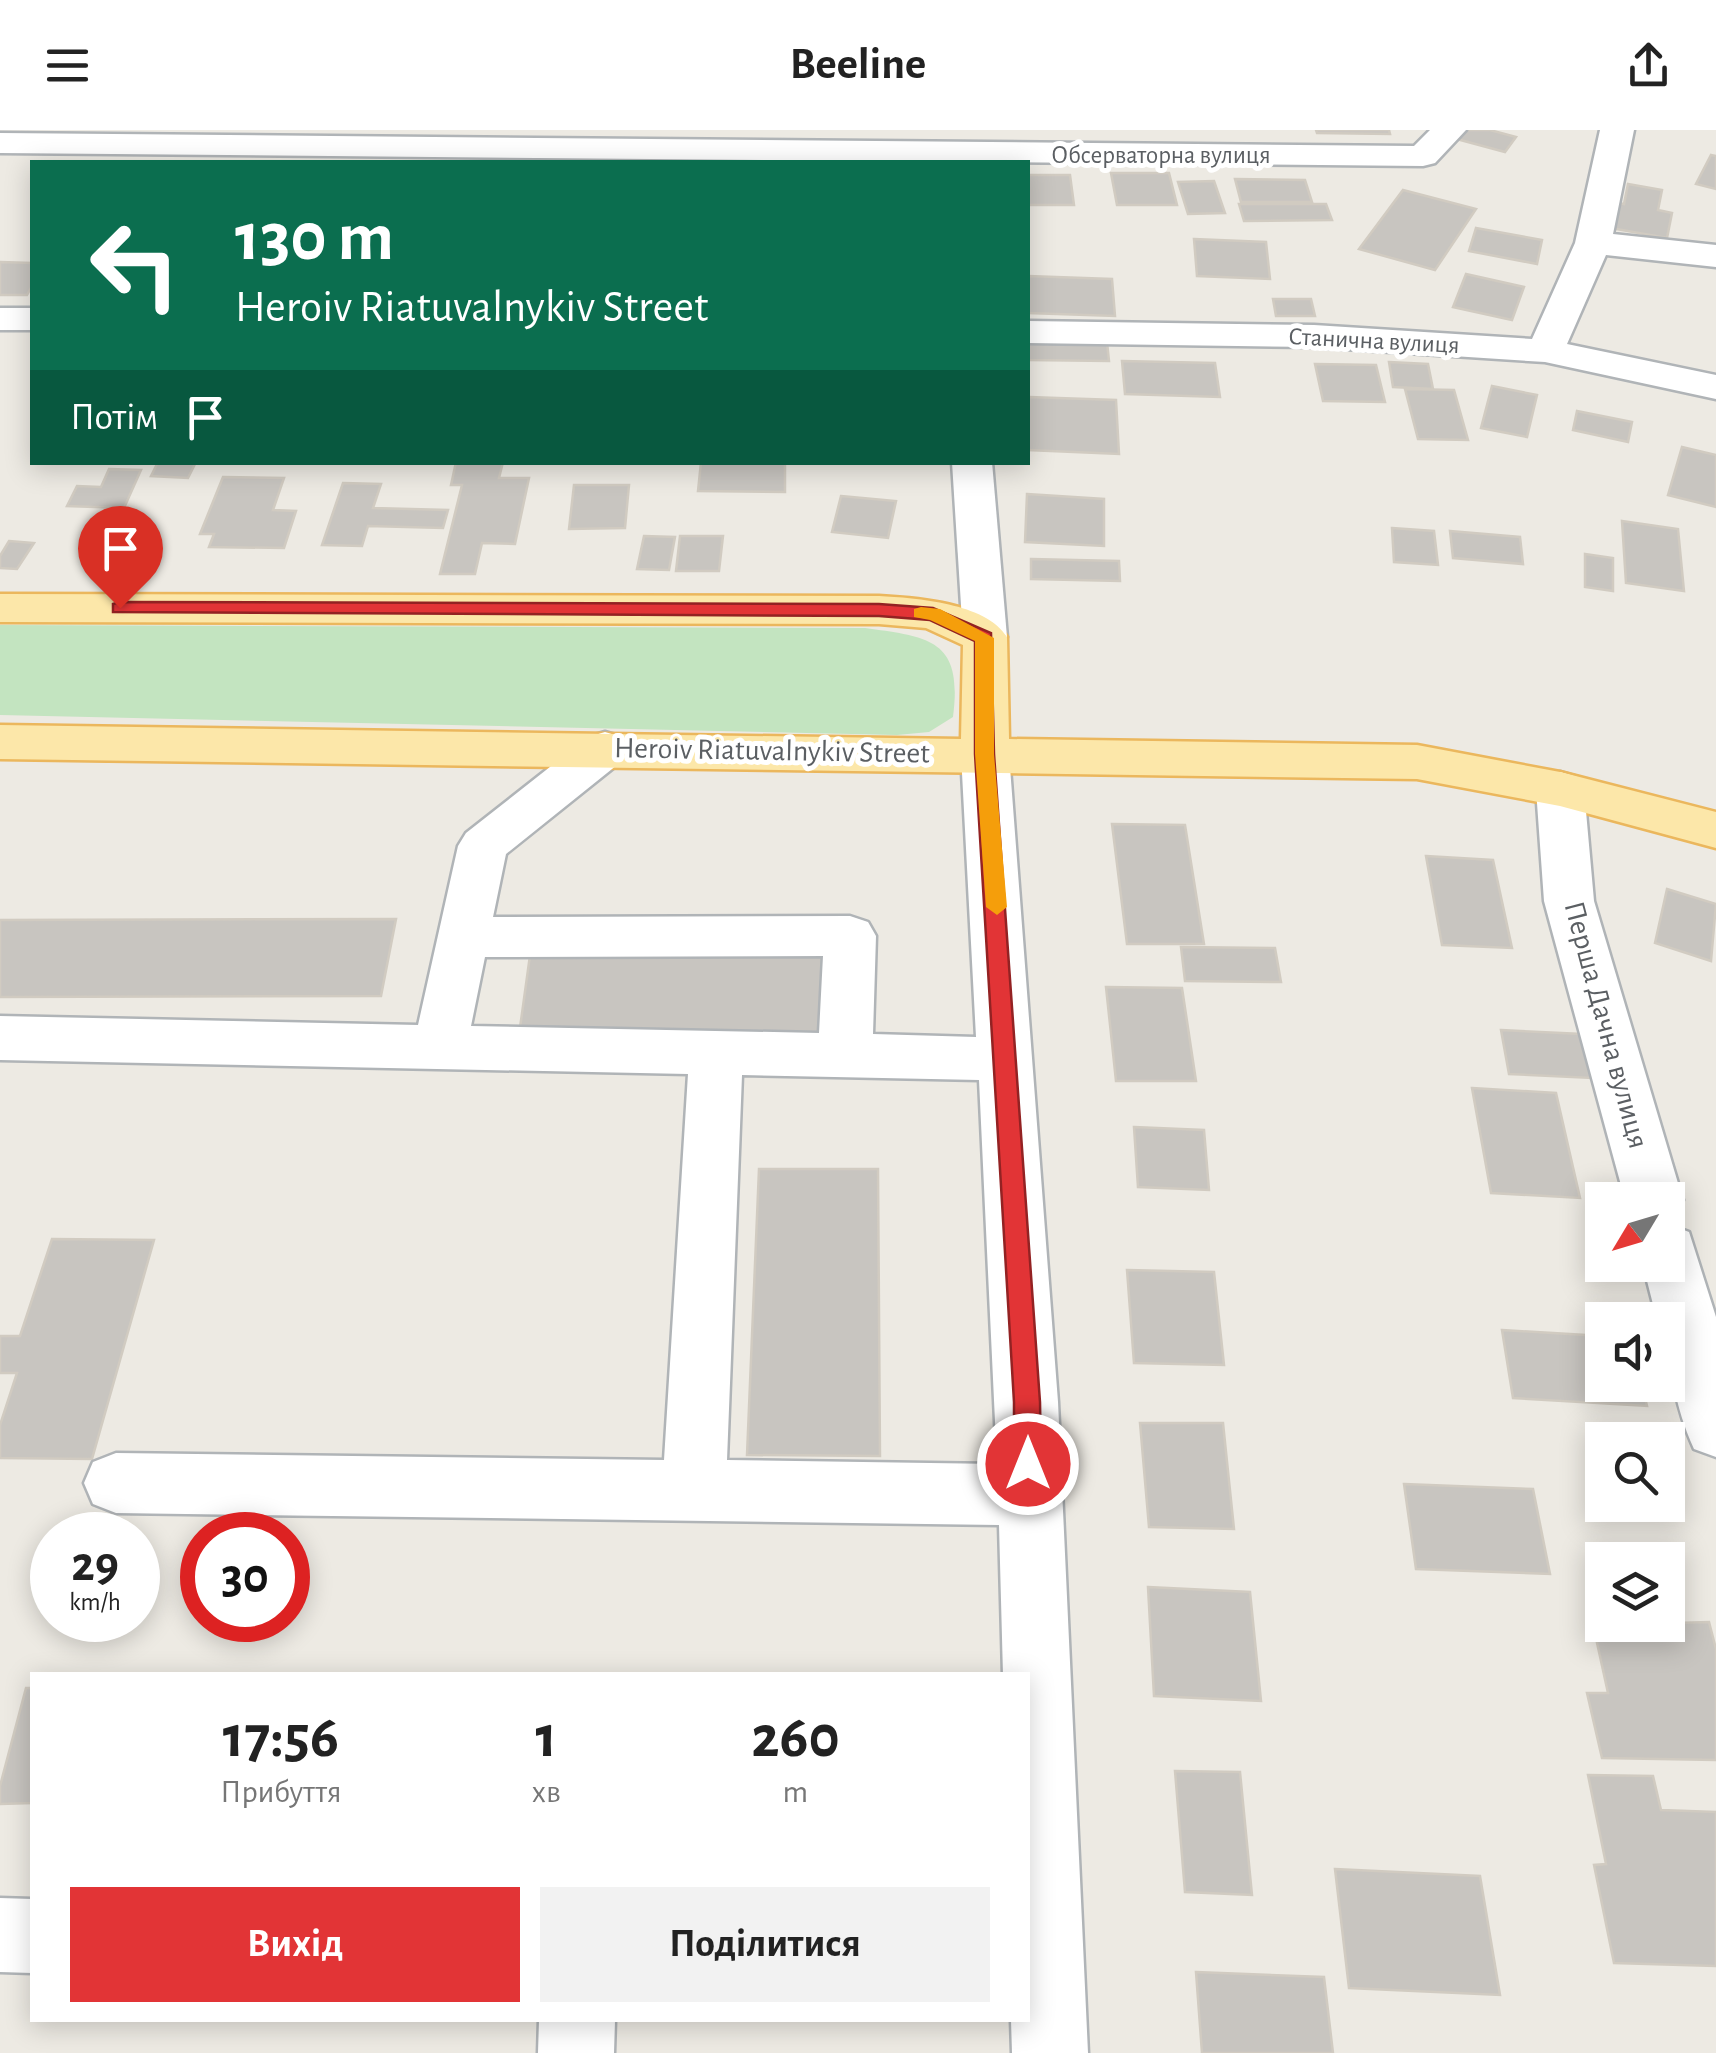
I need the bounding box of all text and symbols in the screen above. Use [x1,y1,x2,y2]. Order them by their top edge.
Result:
icon: menu [40,38,95,93]
icon: share [1621,38,1676,93]
text: Beeline [790,42,926,87]
street label: Обсерваторна вулиця [1051,143,1271,168]
icon: left [70,200,200,330]
text: 130 m [235,203,394,273]
text: Heroiv Riatuvalnykiv Street [235,285,708,330]
street label: Станична вулиця [1288,324,1460,358]
icon: arrive [178,390,233,445]
text: Потім [70,399,158,437]
pin [78,506,163,609]
icon: arrive [93,521,148,576]
street label: Heroiv Riatuvalnykiv Street [614,733,930,769]
street label: Перша Дачна вулиця [1559,898,1653,1152]
north arrow [1585,1182,1685,1282]
map controls [1585,1182,1685,1642]
button: sound [1585,1302,1685,1402]
position arrow [976,1412,1080,1516]
button: search [1585,1422,1685,1522]
speed limit sign: 30 [180,1512,310,1642]
text: 29 [71,1540,119,1590]
button: layers [1585,1542,1685,1642]
text: km/h [69,1590,121,1615]
text: 17:56 [223,1708,339,1768]
text: 1 [536,1708,557,1768]
text: 260 [751,1708,840,1768]
text: Прибуття [220,1776,342,1808]
text: хв [532,1776,561,1808]
text: m [783,1776,808,1808]
button: Вихід [70,1887,520,2002]
button: Поділитися [540,1887,990,2002]

